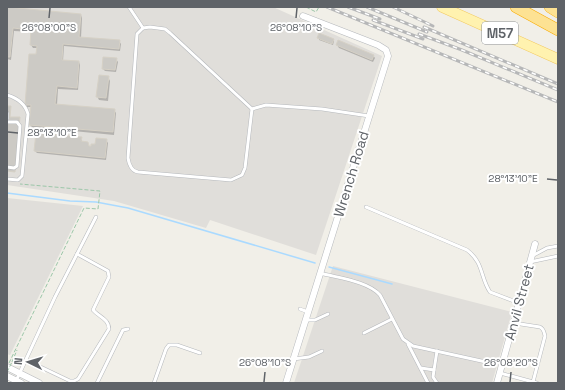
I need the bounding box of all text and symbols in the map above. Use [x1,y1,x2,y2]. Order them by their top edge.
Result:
text: 26°08'00"S [22,21,76,34]
text: 26°08'10"S [270,21,322,34]
road number: M57 [482,22,518,44]
text: 28°13'10"E [27,126,77,139]
street label: Wrench Road [329,129,373,219]
text: 28°13'10"E [488,172,538,185]
street label: Anvil Street [500,262,538,342]
north arrow [8,342,48,382]
text: 26°08'10"S [239,356,291,369]
text: 26°08'20"S [484,356,538,369]
text: N [11,357,25,365]

